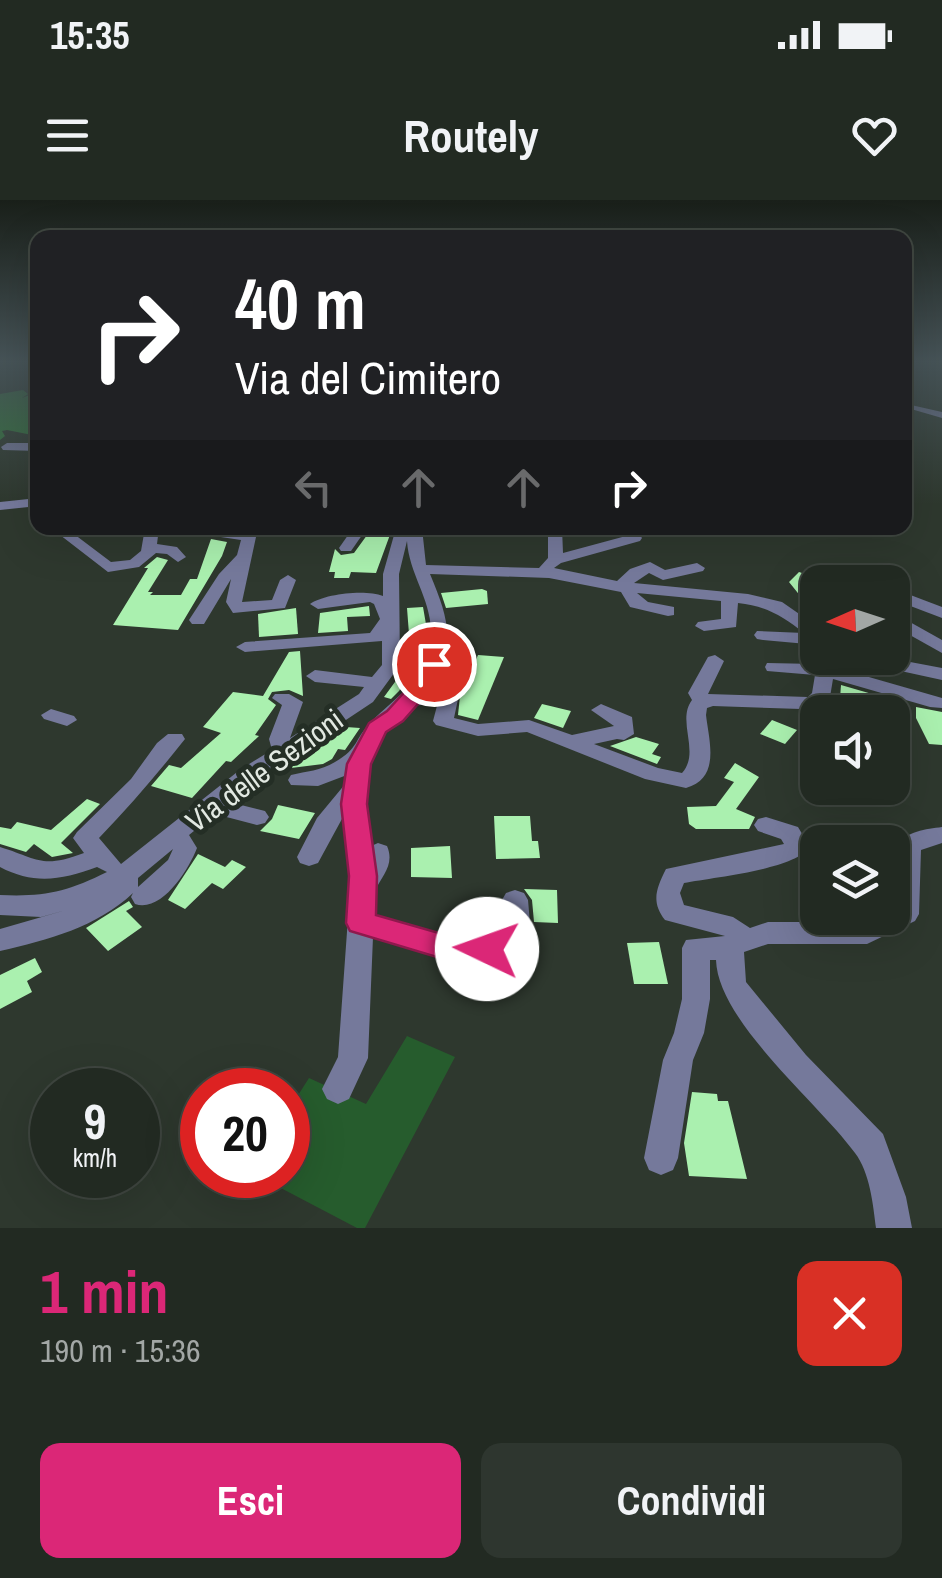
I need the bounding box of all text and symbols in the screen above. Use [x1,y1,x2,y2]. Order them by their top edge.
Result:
text: 15:35 [50,10,130,61]
text: Routely [403,105,539,166]
icon: menu [40,108,95,163]
icon: heart [847,108,902,163]
text: 40 m [235,257,366,351]
icon: right [70,270,200,400]
text: Via del Cimitero [235,347,501,408]
icon: left [286,460,341,515]
icon: ahead [391,460,446,515]
icon: ahead [496,460,551,515]
icon: right [601,460,656,515]
north arrow [800,565,910,675]
map controls [800,565,910,935]
pin [392,622,477,707]
icon: arrive [407,637,462,692]
button: sound [800,695,910,805]
street label: Via delle Sezioni [177,699,351,841]
button: layers [800,825,910,935]
position arrow [435,897,539,1001]
speed limit sign: 20 [180,1068,310,1198]
text: 9 [84,1087,106,1155]
text: km/h [73,1141,117,1175]
text: 1 min [40,1251,169,1332]
button: close [797,1261,902,1366]
text: 190 m · 15:36 [40,1329,200,1372]
button: Esci [40,1443,461,1558]
button: Condividi [481,1443,902,1558]

